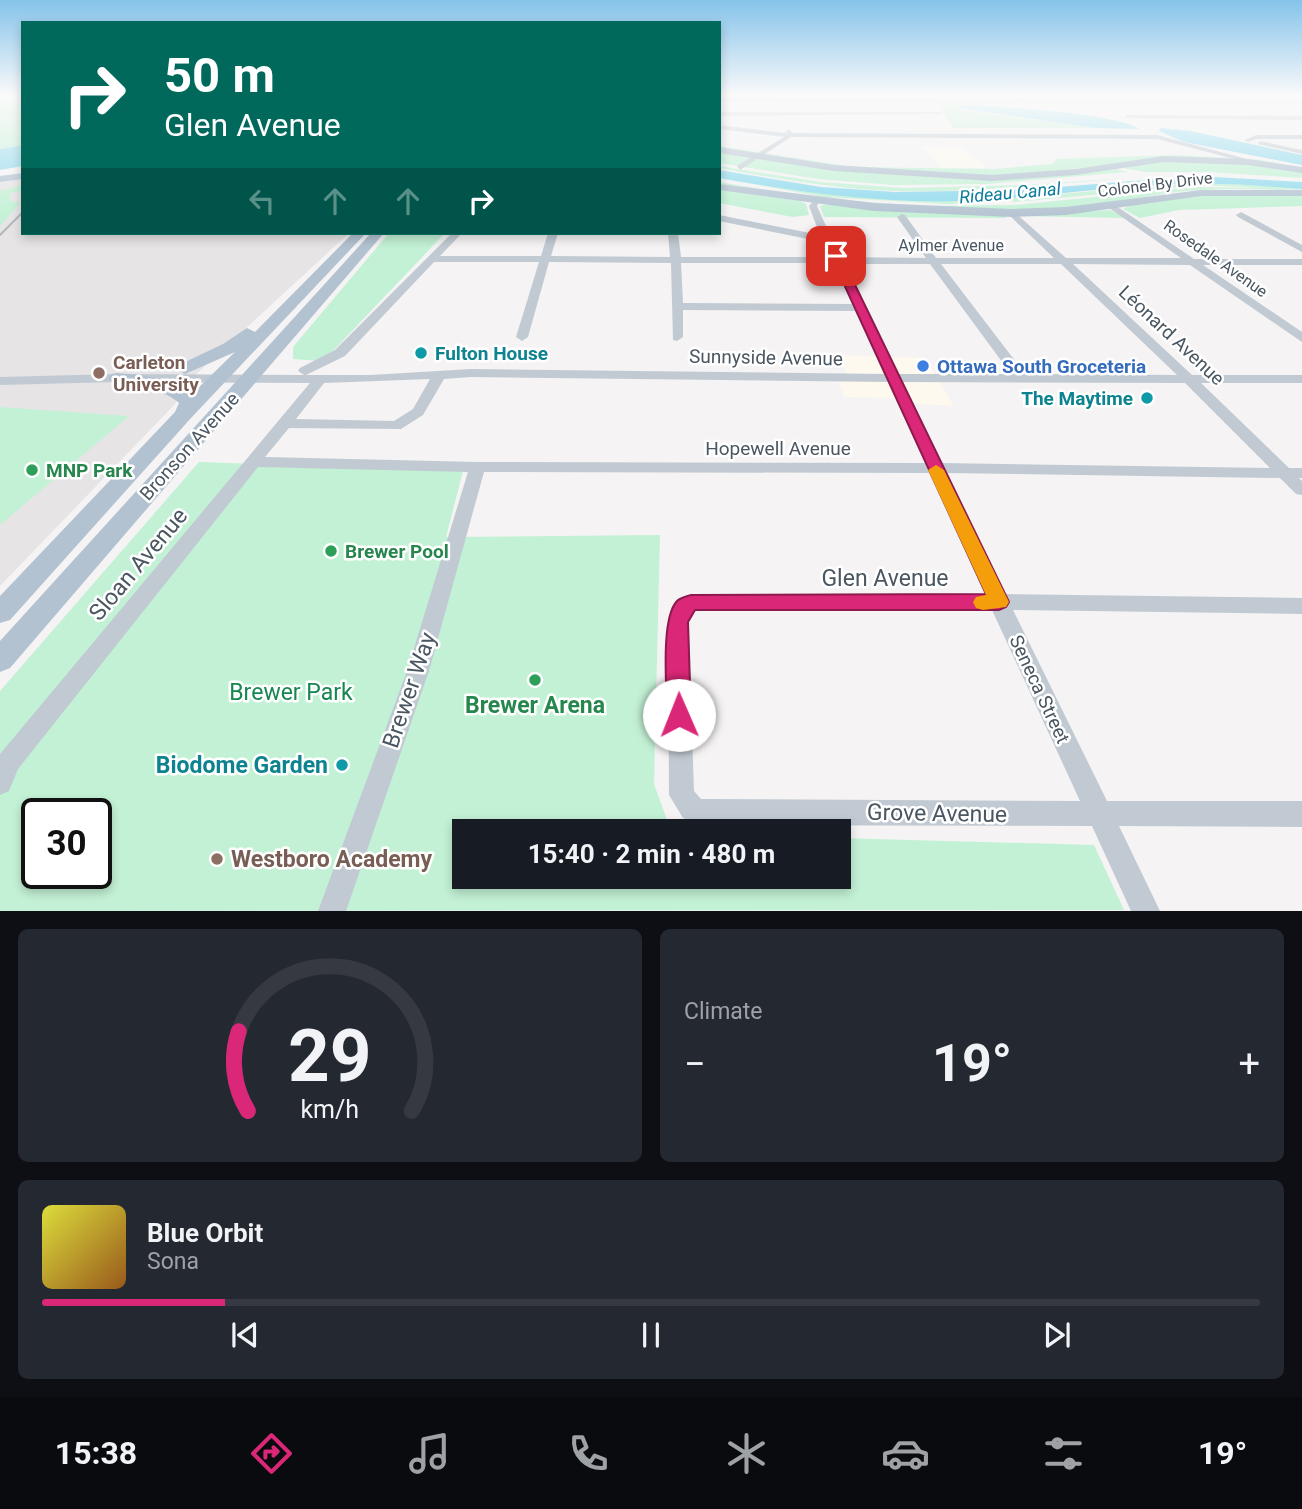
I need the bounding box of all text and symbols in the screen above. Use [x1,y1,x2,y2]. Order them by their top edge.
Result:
text: 50 m [164,47,275,104]
icon: right [49,49,140,140]
text: Glen Avenue [164,106,341,144]
street label: Colonel By Drive [1097,168,1213,201]
water label: Rideau Canal [958,178,1062,207]
icon: left [243,182,281,220]
icon: ahead [316,182,354,220]
icon: ahead [389,182,427,220]
icon: right [462,182,500,220]
street label: Rosedale Avenue [1160,216,1271,301]
pin [806,226,866,286]
street label: Aylmer Avenue [898,236,1004,255]
icon: arrive [817,237,855,275]
street label: Léonard Avenue [1114,281,1229,390]
place label: Fulton House [435,342,548,365]
marker: Fulton House [413,345,429,361]
street label: Sunnyside Avenue [689,345,843,370]
place label: Carleton University [113,351,199,396]
place label: Ottawa South Groceteria [937,355,1146,378]
marker: Ottawa South Groceteria [915,358,931,374]
marker: Carleton University [91,365,107,381]
place label: The Maytime [1021,387,1133,410]
street label: Bronson Avenue [135,388,244,505]
marker: The Maytime [1139,390,1155,406]
street label: Hopewell Avenue [705,437,851,460]
place label: MNP Park [46,459,133,482]
marker: MNP Park [24,462,40,478]
street label: Sloan Avenue [84,503,193,626]
place label: Brewer Pool [345,540,449,563]
marker: Brewer Pool [323,543,339,559]
street label: Glen Avenue [821,565,949,592]
street label: Brewer Way [377,629,442,751]
street label: Seneca Street [1004,631,1075,747]
marker: Brewer Arena [527,672,543,688]
position arrow [642,678,716,752]
park label: Brewer Park [229,679,353,706]
place label: Brewer Arena [465,692,605,719]
place label: Biodome Garden [156,752,328,779]
marker: Biodome Garden [334,757,350,773]
speed limit sign: 30 [21,798,112,889]
street label: Grove Avenue [867,799,1007,828]
text: 15:40 · 2 min · 480 m [528,839,775,869]
place label: Westboro Academy [231,846,433,873]
marker: Westboro Academy [209,851,225,867]
text: Climate [684,998,763,1025]
text: 29 [288,1014,372,1100]
text: 19° [932,1033,1012,1094]
text: − [684,1042,706,1086]
text: + [1238,1042,1260,1086]
text: km/h [301,1095,359,1124]
text: Blue Orbit [147,1218,263,1248]
text: Sona [147,1248,199,1275]
icon: previous [226,1316,264,1354]
icon: pause [632,1316,670,1354]
icon: next [1038,1316,1076,1354]
icon: directions [247,1429,296,1478]
icon: music [405,1429,454,1478]
icon: phone [564,1429,613,1478]
icon: climate [722,1429,771,1478]
icon: car [881,1429,930,1478]
icon: filters [1039,1429,1088,1478]
text: 15:38 [55,1434,137,1472]
text: 19° [1198,1434,1247,1472]

